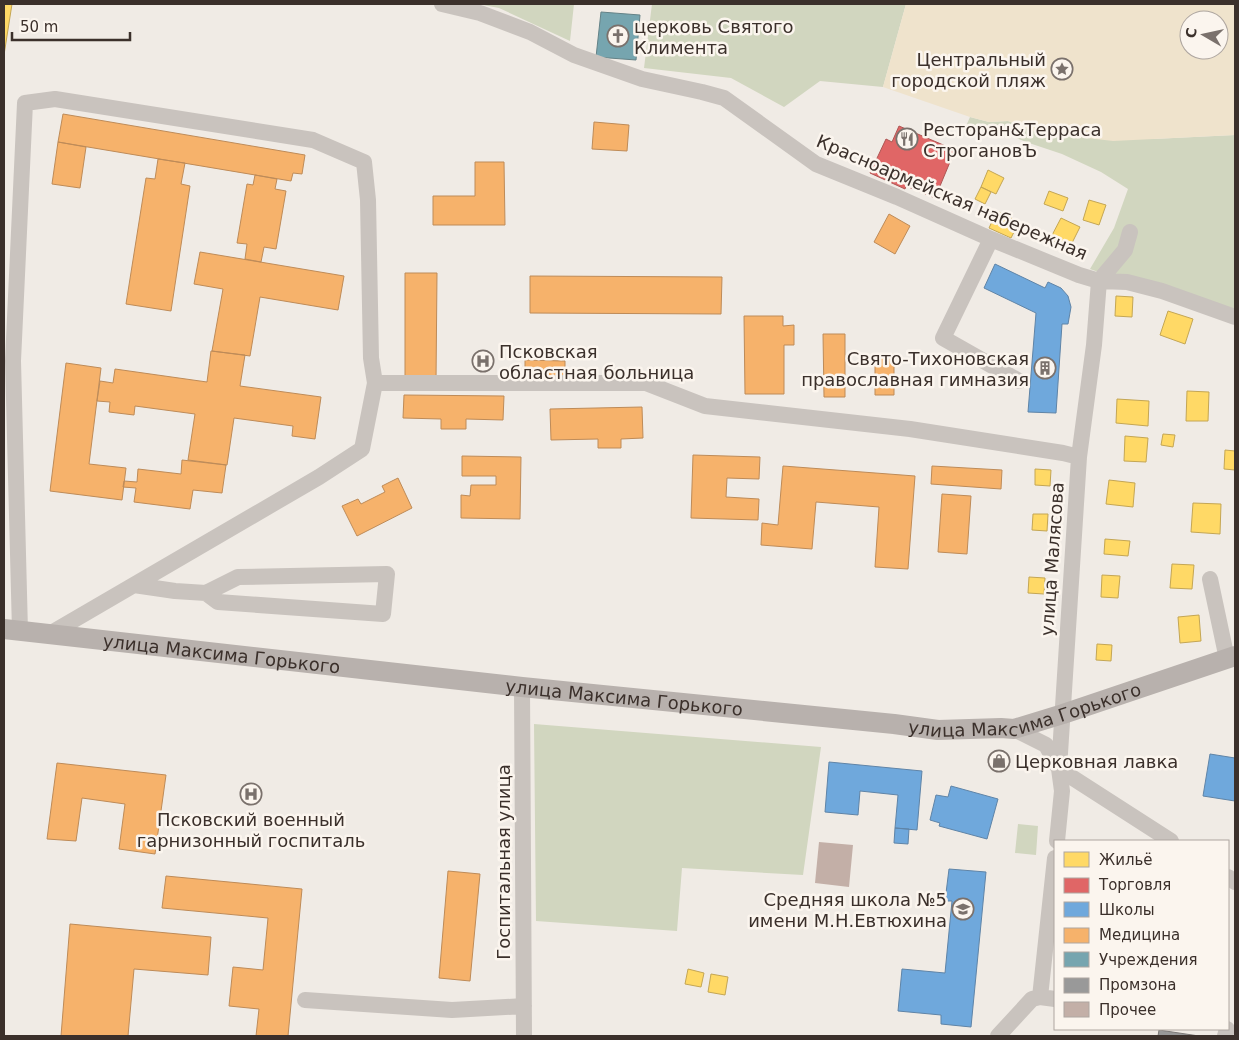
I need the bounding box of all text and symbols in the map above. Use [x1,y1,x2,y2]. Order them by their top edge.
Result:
scale bar [12,10,130,42]
north arrow [1179,10,1229,60]
place label: церковь Святого Климента [634,16,794,58]
text: 50 m [20,18,58,36]
church icon: церковь Святого Климента [606,24,630,48]
text: С [1182,27,1200,39]
place label: Центральный городской пляж [891,49,1046,91]
place icon: Центральный городской пляж [1050,57,1074,81]
place label: Ресторан&Терраса СтрогановЪ [923,119,1101,161]
restaurant icon: Ресторан&Терраса СтрогановЪ [895,127,919,151]
street label: Красноармейская набережная [813,130,1091,264]
place label: Псковская областная больница [499,341,694,383]
place label: Свято-Тихоновская православная гимназия [801,348,1029,390]
hospital icon: Псковская областная больница [471,349,495,373]
building icon: Свято-Тихоновская православная гимназия [1033,356,1057,380]
street label: улица Малясова [1036,481,1068,637]
street label: улица Максима Горького [102,630,341,677]
street label: улица Максима Горького [504,675,744,719]
street label: улица Максима Горького [907,678,1144,741]
shop icon: Церковная лавка [987,749,1011,773]
place label: Церковная лавка [1015,751,1178,772]
street label: Госпитальная улица [493,764,514,960]
hospital icon: Псковский военный гарнизонный госпиталь [239,782,263,806]
place label: Псковский военный гарнизонный госпиталь [137,809,365,851]
legend [1054,840,1229,1030]
text: Жильё [1099,851,1153,869]
text: Торговля [1098,876,1171,894]
place label: Средняя школа №5 имени М.Н.Евтюхина [748,889,947,931]
school or university icon: Средняя школа №5 имени М.Н.Евтюхина [951,897,975,921]
text: Школы [1099,901,1155,919]
text: Медицина [1099,926,1180,944]
text: Учреждения [1099,951,1197,969]
text: Промзона [1099,976,1176,994]
text: Прочее [1099,1001,1156,1019]

